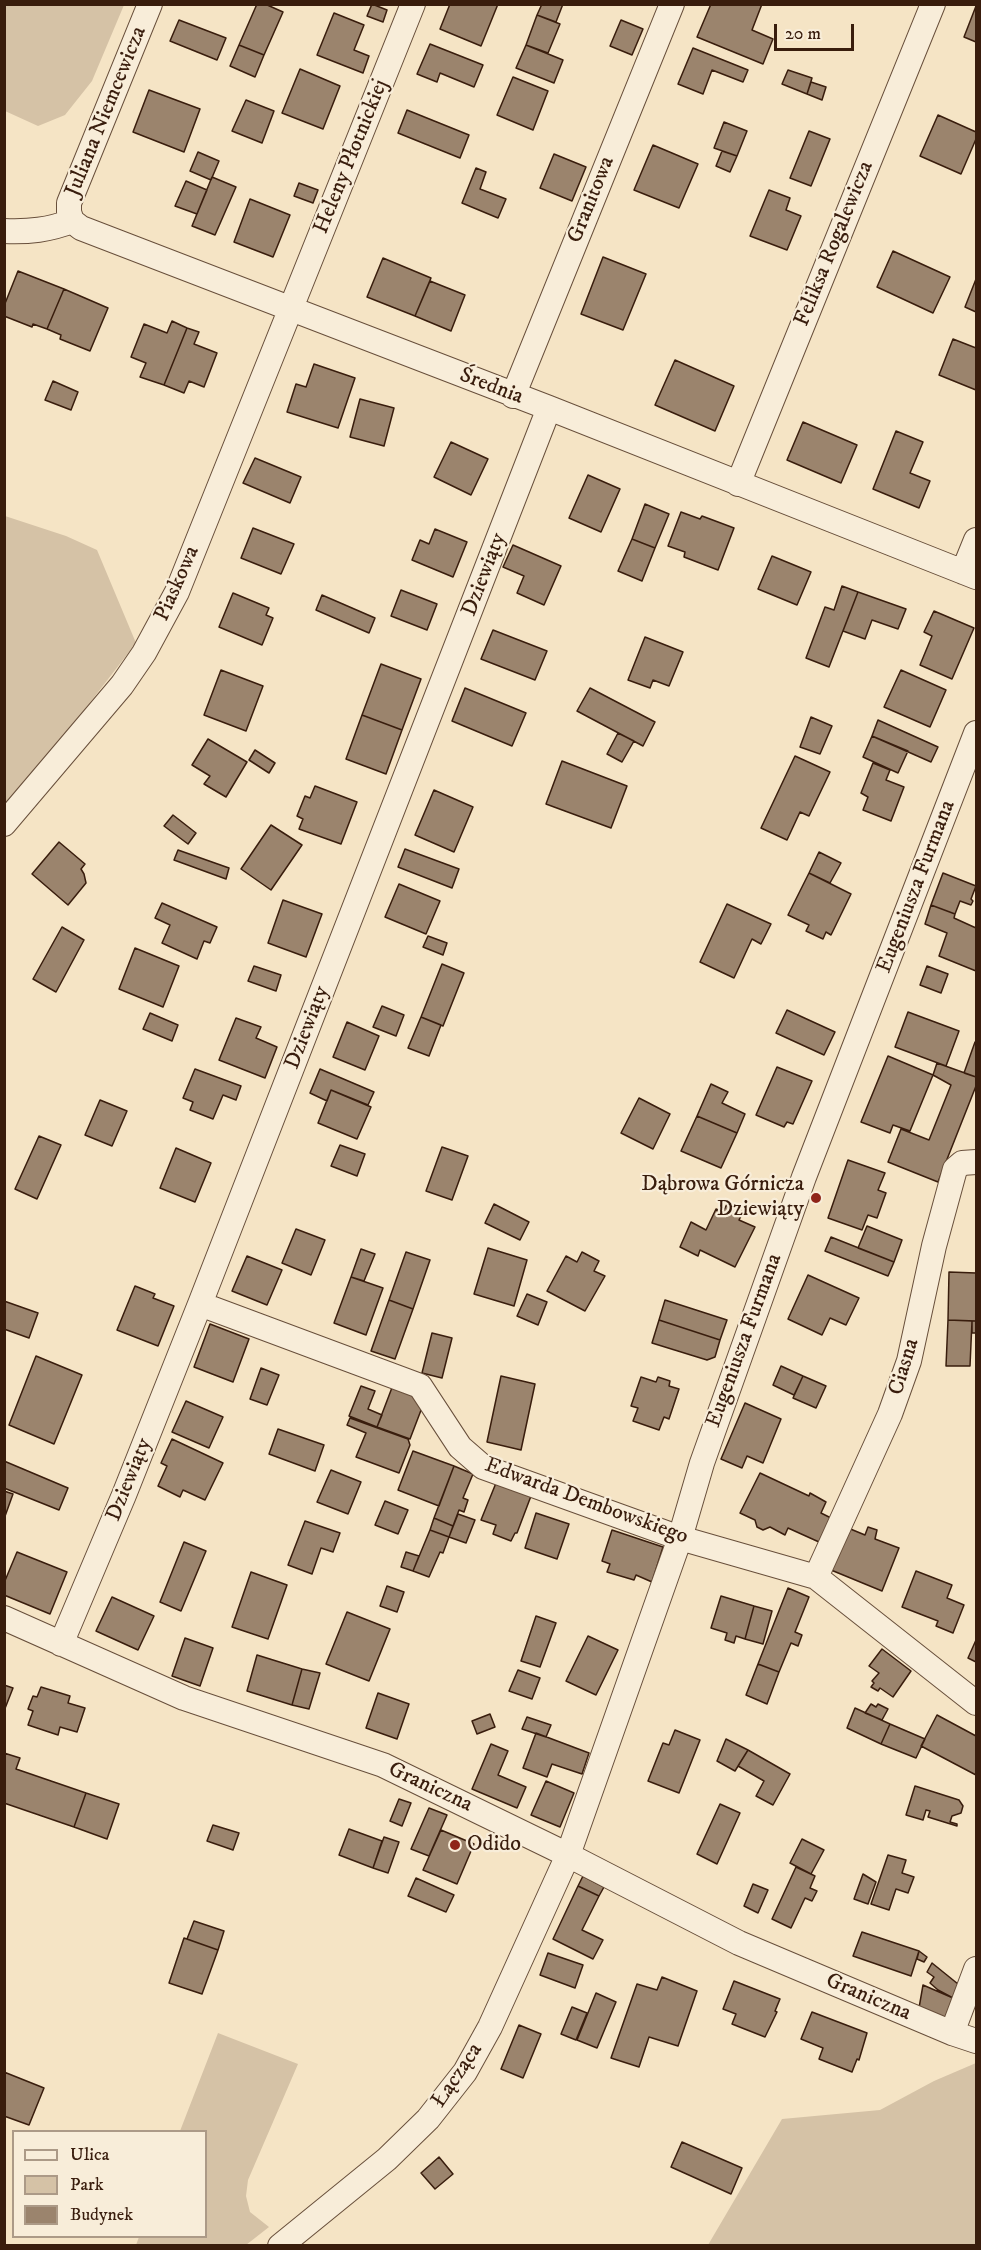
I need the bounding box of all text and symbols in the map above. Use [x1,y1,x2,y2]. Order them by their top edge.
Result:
scale bar [777,12,856,50]
street label: Juliana Niemcewicza [61,23,153,201]
text: 20 m [785,23,821,45]
street label: Heleny Płotnickiej [309,76,395,238]
street label: Granitowa [563,153,621,247]
street label: Feliksa Rogalewicza [790,158,880,330]
street label: Średnia [455,363,527,411]
street label: Dziewiąty [457,530,513,620]
street label: Piaskowa [150,542,206,626]
street label: Eugeniusza Furmana [872,797,962,977]
street label: Dziewiąty [280,983,336,1073]
place label: Dąbrowa Górnicza Dziewiąty [641,1172,804,1224]
marker: Dąbrowa Górnicza Dziewiąty [809,1191,823,1205]
street label: Eugeniusza Furmana [701,1250,789,1432]
street label: Ciasna [884,1336,926,1398]
street label: Dziewiąty [101,1435,159,1525]
street label: Edwarda Dembowskiego [481,1453,691,1551]
street label: Graniczna [384,1757,476,1819]
place label: Odido [467,1832,521,1858]
marker: Odido [448,1838,462,1852]
street label: Graniczna [821,1968,915,2028]
street label: Łącząca [427,2039,489,2113]
legend [12,2130,207,2238]
text: Ulica [70,2144,109,2166]
text: Park [70,2174,104,2196]
text: Budynek [70,2204,133,2226]

